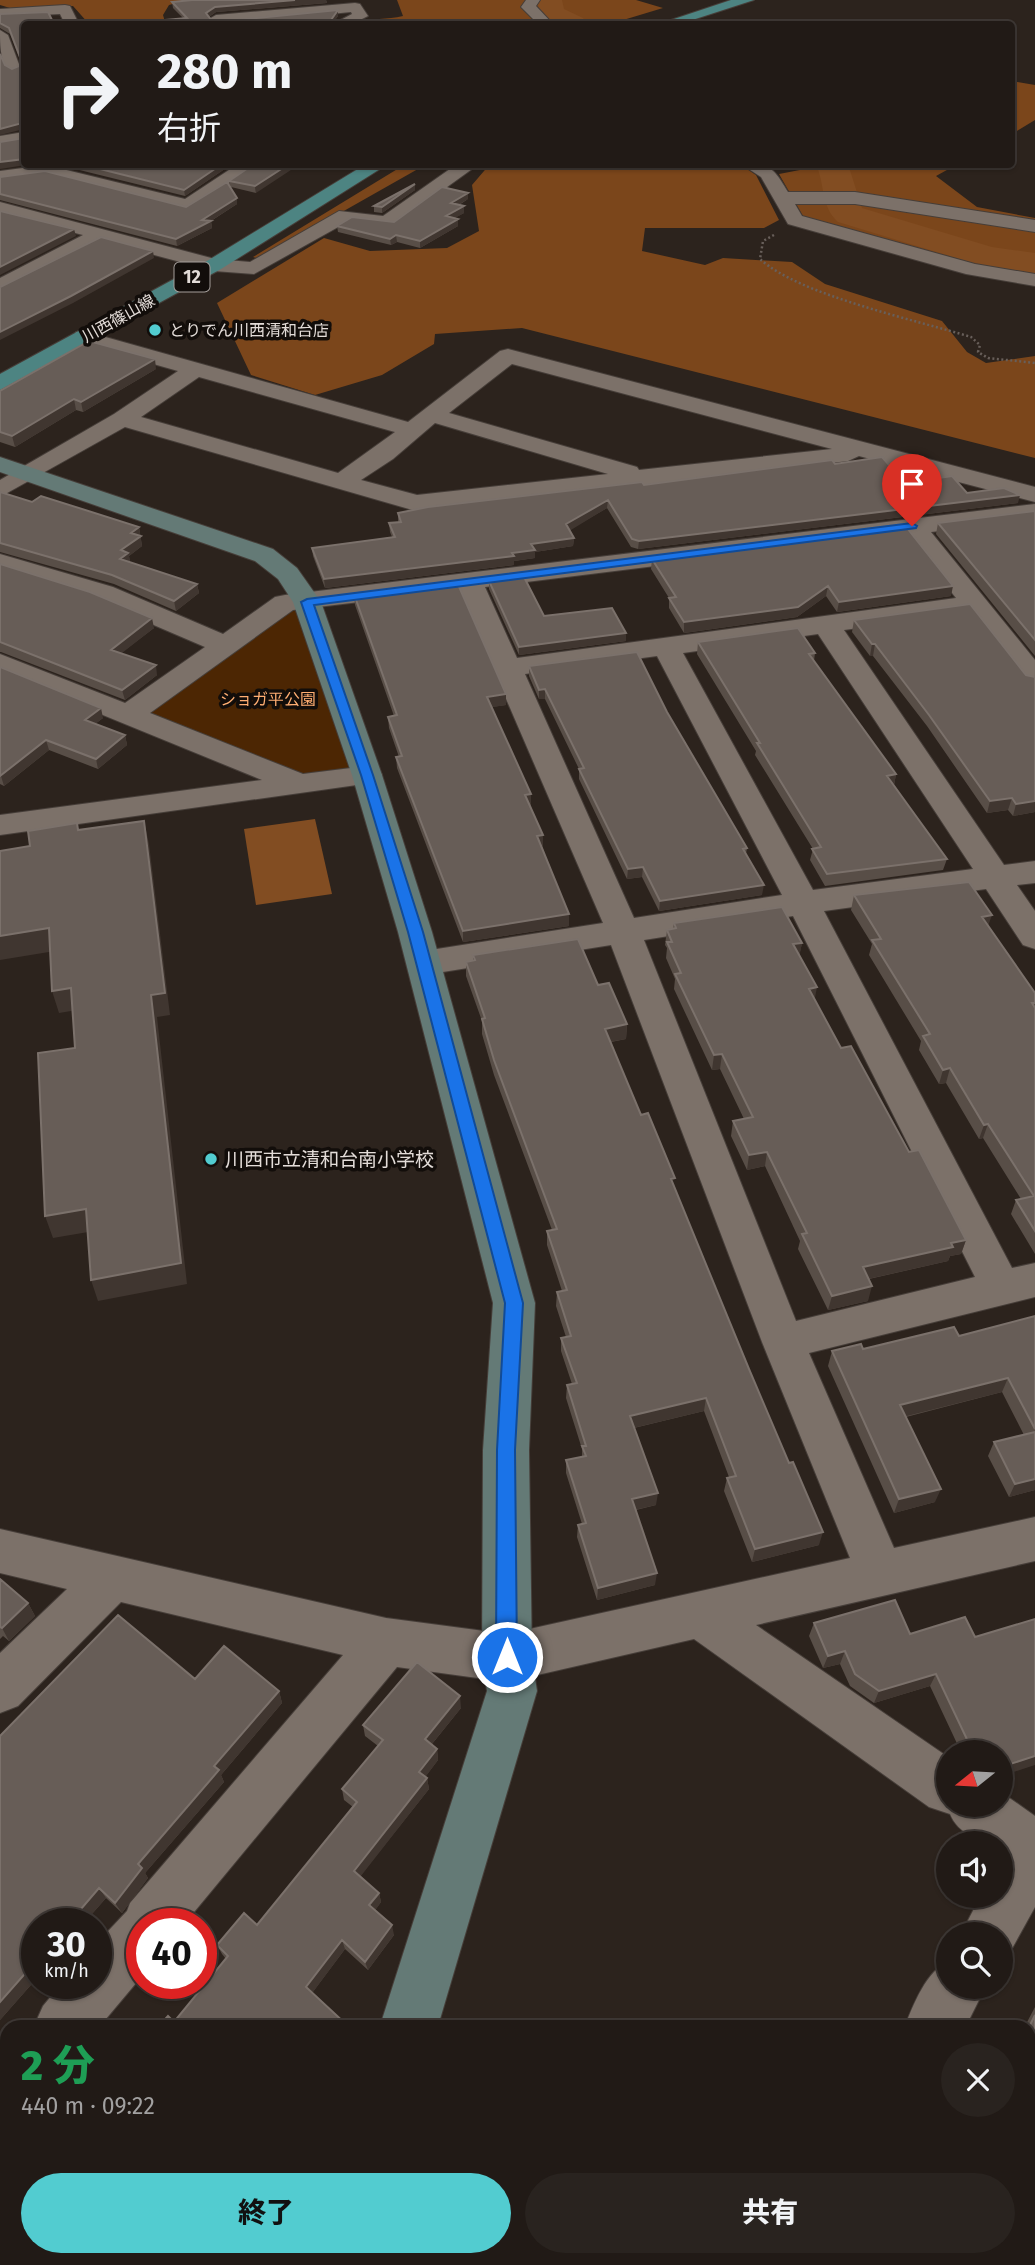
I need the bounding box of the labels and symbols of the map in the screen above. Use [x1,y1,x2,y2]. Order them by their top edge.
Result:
road number: 12 [174,262,210,292]
street label: 川西篠山線 [79,291,158,346]
place label: とりでん川西清和台店 [169,321,329,340]
marker: とりでん川西清和台店 [147,322,163,338]
pin [882,454,942,526]
park label: ショガ平公園 [220,690,316,709]
place label: 川西市立清和台南小学校 [225,1148,434,1171]
marker: 川西市立清和台南小学校 [203,1151,219,1167]
position arrow [470,1620,544,1694]
north arrow [936,1740,1013,1816]
speed limit sign: 40 [126,1908,217,1999]

